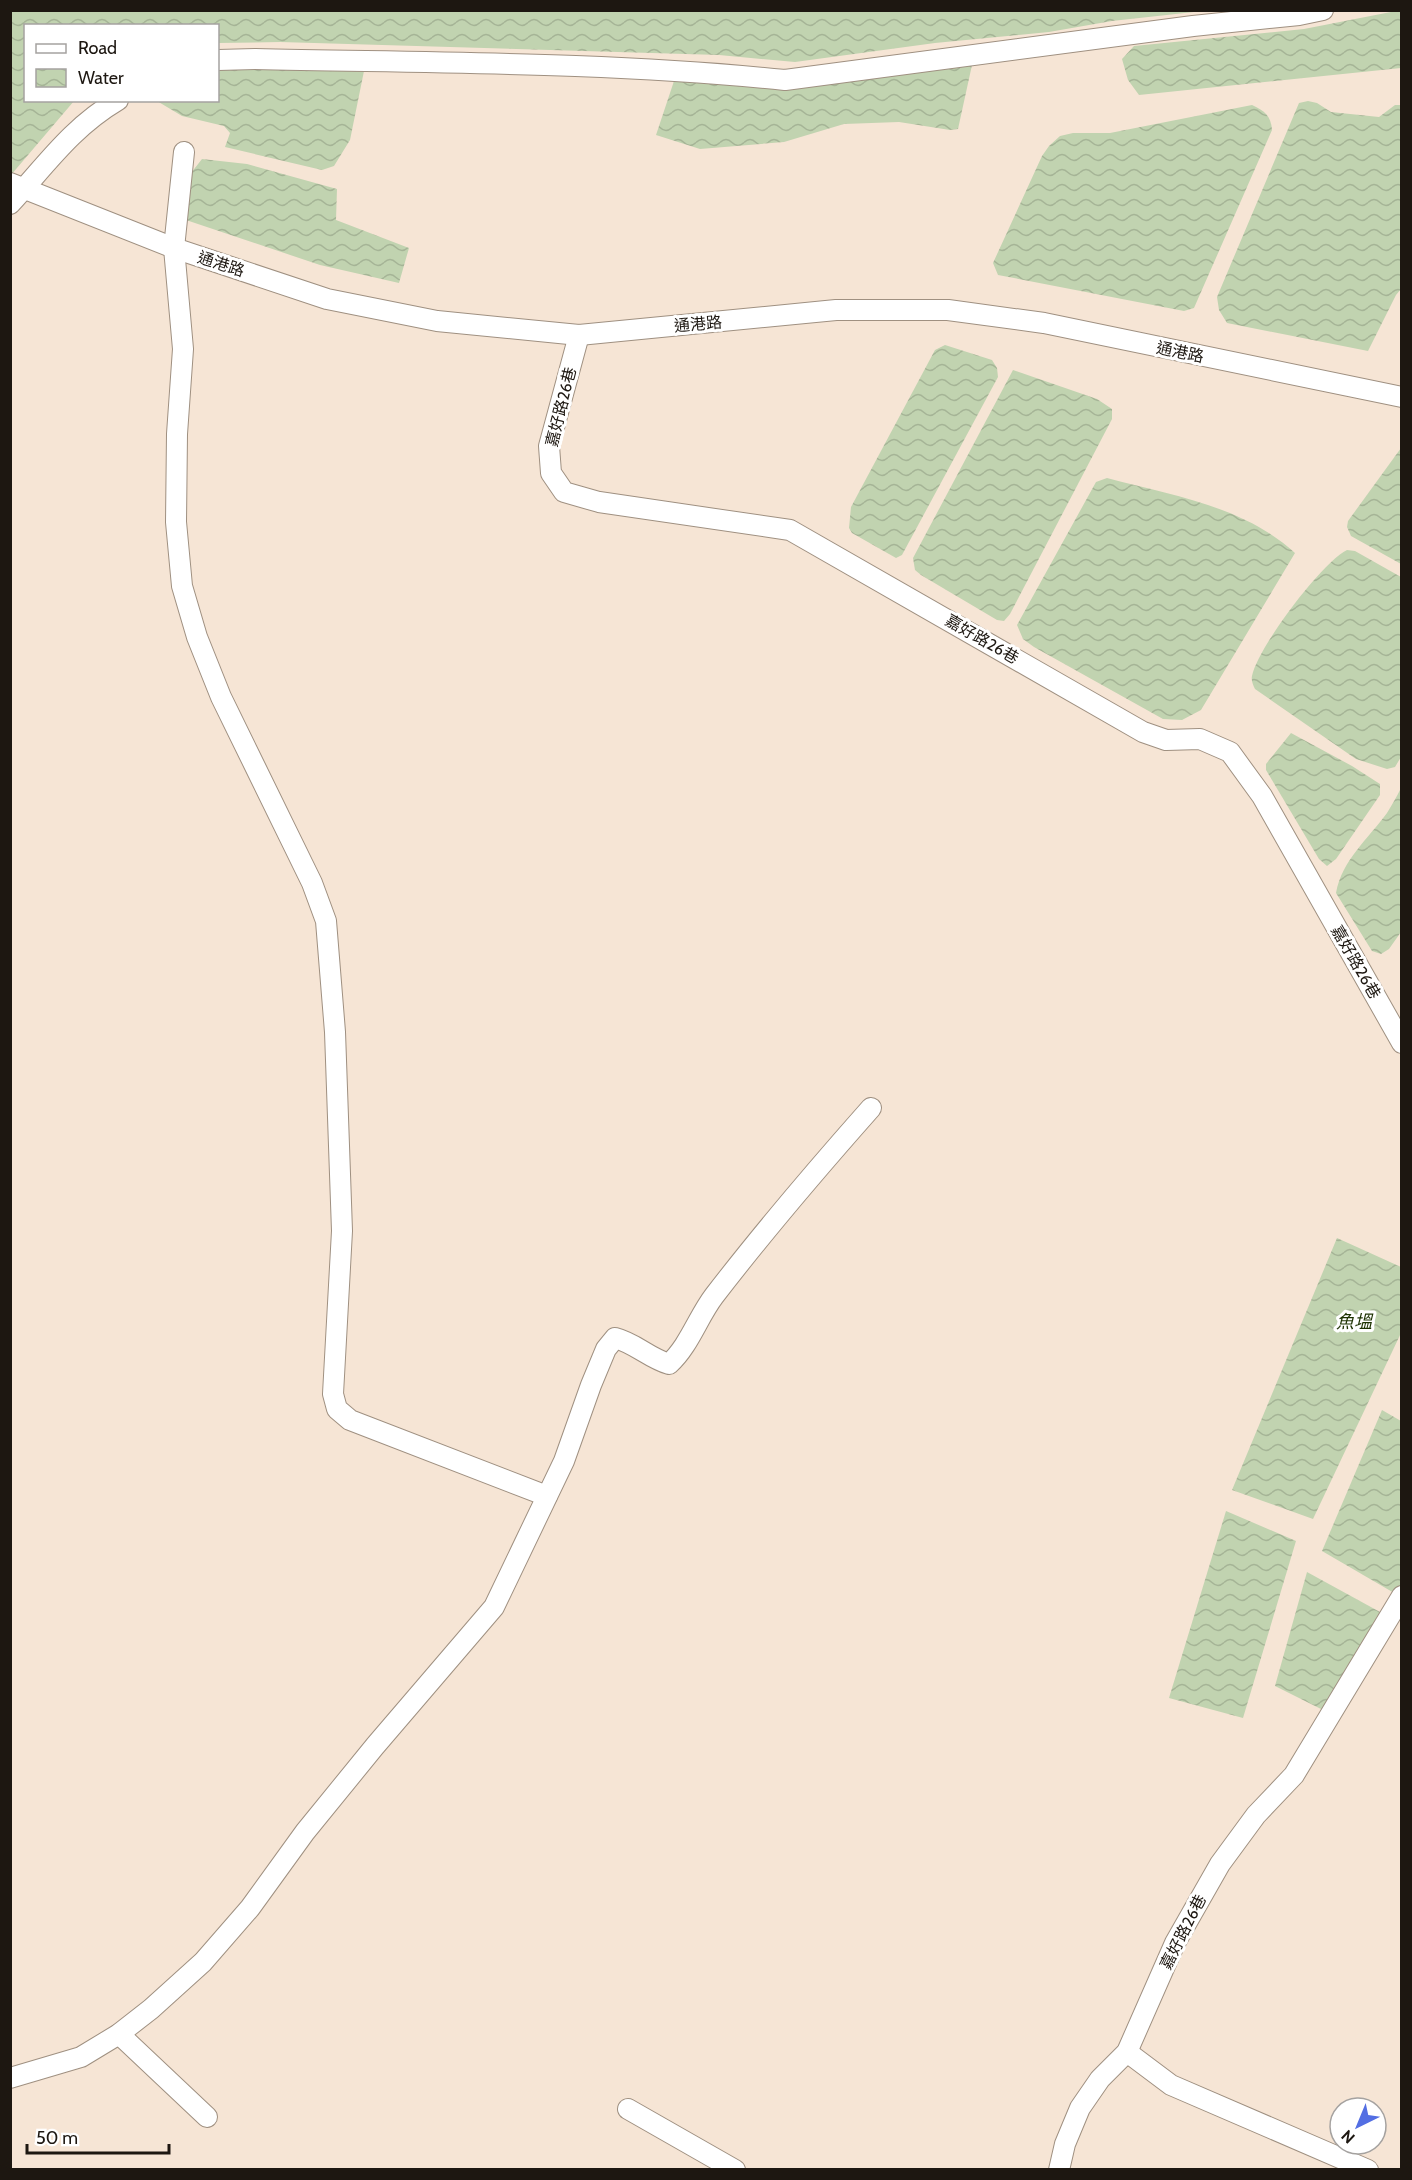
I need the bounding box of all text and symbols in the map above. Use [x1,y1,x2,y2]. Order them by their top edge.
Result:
legend [24,24,219,102]
text: Road [78,37,117,59]
text: Water [78,67,124,89]
street label: 通港路 [195,248,247,280]
street label: 通港路 [673,312,723,336]
street label: 通港路 [1155,338,1205,366]
street label: 嘉好路26巷 [542,365,580,449]
street label: 嘉好路26巷 [942,610,1022,668]
street label: 嘉好路26巷 [1327,922,1385,1002]
water label: 魚塭 [1336,1311,1374,1333]
street label: 嘉好路26巷 [1156,1891,1210,1973]
north arrow [1328,2096,1388,2156]
scale bar [27,2117,170,2155]
text: N [1337,2126,1359,2147]
text: 50 m [36,2127,78,2149]

